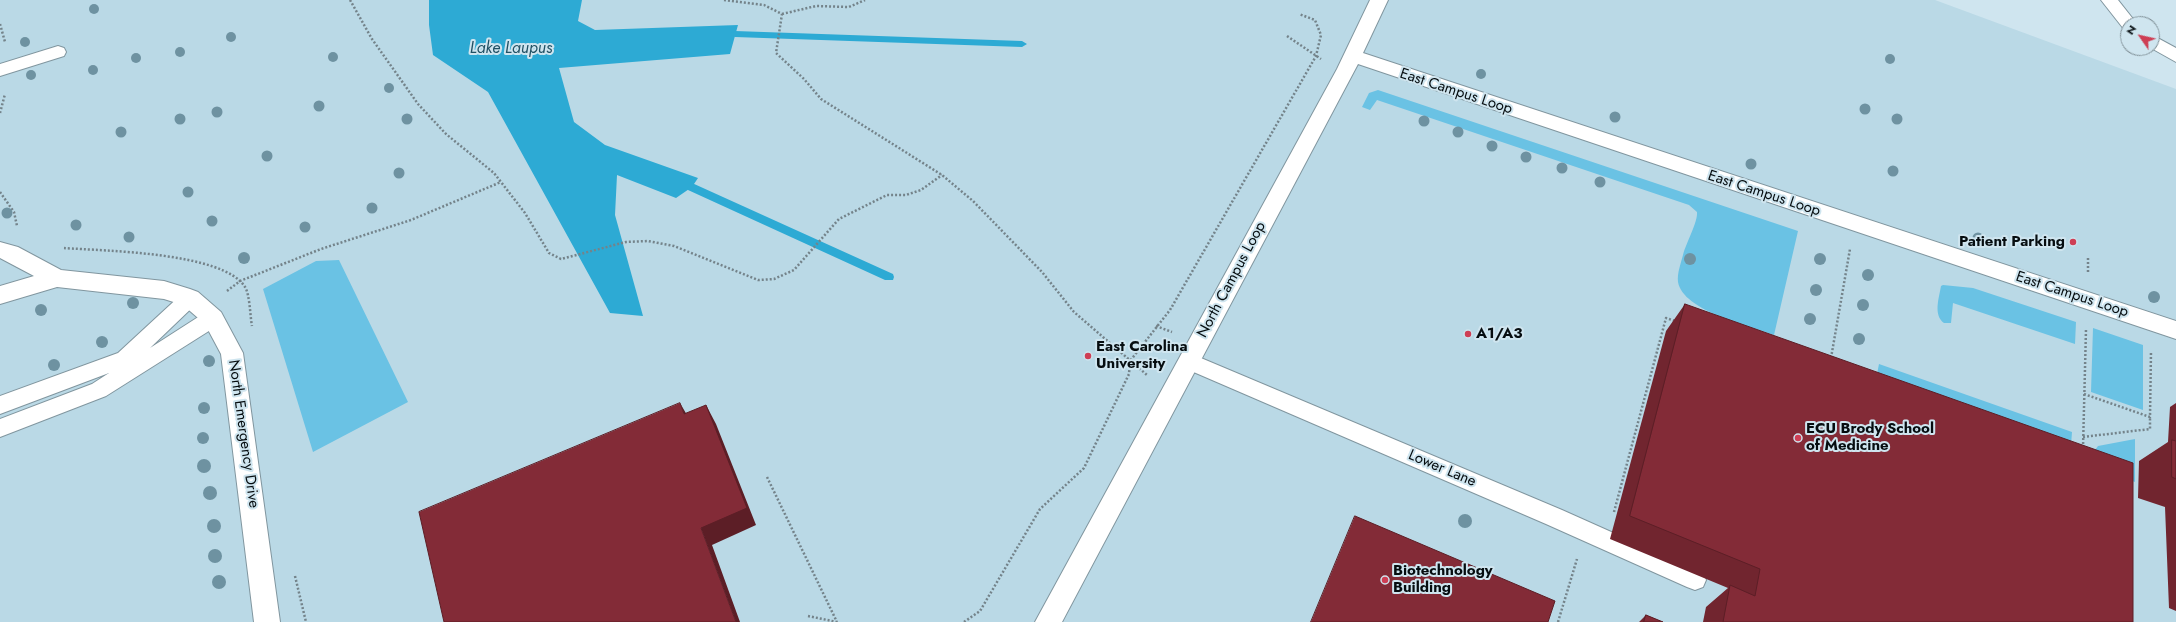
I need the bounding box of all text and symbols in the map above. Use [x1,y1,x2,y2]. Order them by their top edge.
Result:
north arrow [2120,16,2160,56]
text: N [2122,22,2140,38]
water label: Lake Laupus [470,39,552,59]
street label: East Campus Loop [1397,65,1515,119]
street label: East Campus Loop [1705,167,1823,221]
street label: North Campus Loop [1194,219,1270,341]
place label: Patient Parking [1959,233,2065,251]
marker: Patient Parking [2068,237,2078,247]
street label: East Campus Loop [2013,268,2131,322]
place label: A1/A3 [1476,325,1523,343]
marker: A1/A3 [1463,329,1473,339]
place label: East Carolina University [1096,338,1188,373]
marker: East Carolina University [1083,351,1093,361]
street label: North Emergency Drive [224,359,262,509]
place label: ECU Brody School of Medicine [1806,420,1934,455]
marker: ECU Brody School of Medicine [1793,433,1803,443]
street label: Lower Lane [1406,447,1478,491]
place label: Biotechnology Building [1393,562,1493,597]
marker: Biotechnology Building [1380,575,1390,585]

